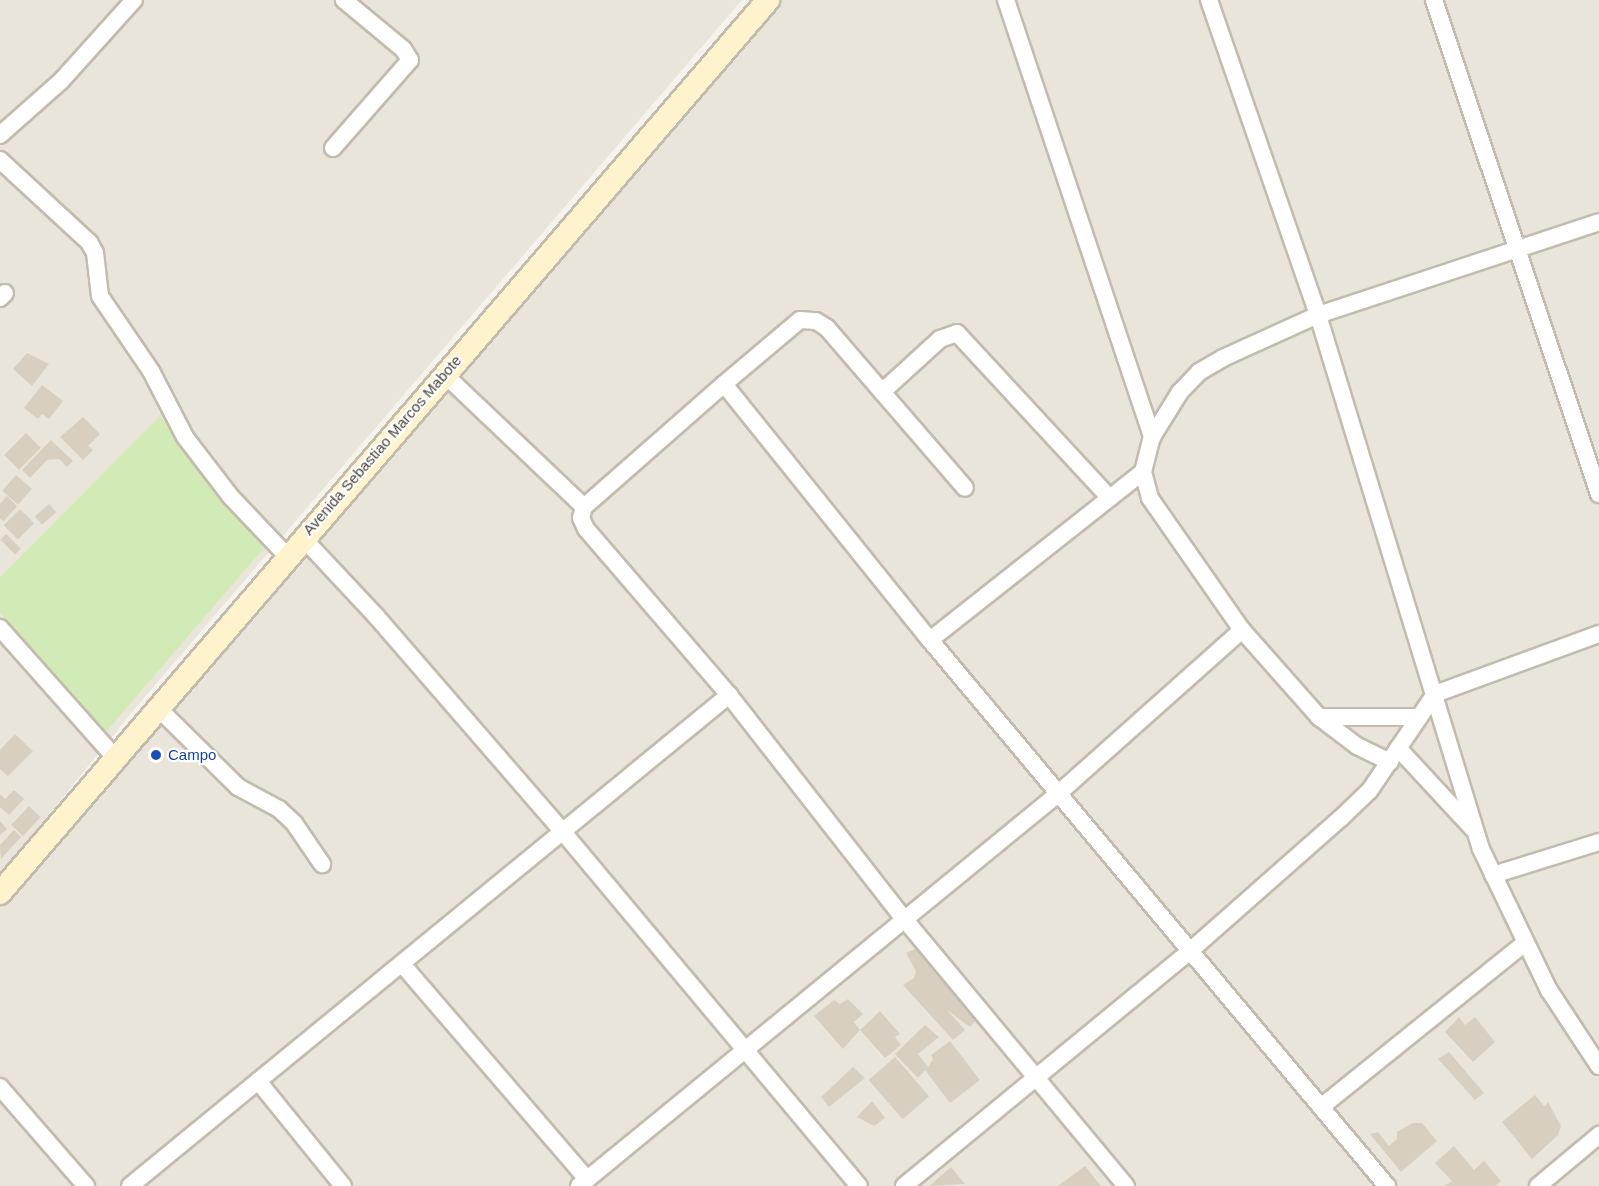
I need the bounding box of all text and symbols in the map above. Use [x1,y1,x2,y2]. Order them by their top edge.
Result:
street label: Avenida Sebastiao Marcos Mabote [299,351,465,539]
place label: Campo [168,746,216,764]
marker: Campo [149,748,163,762]

